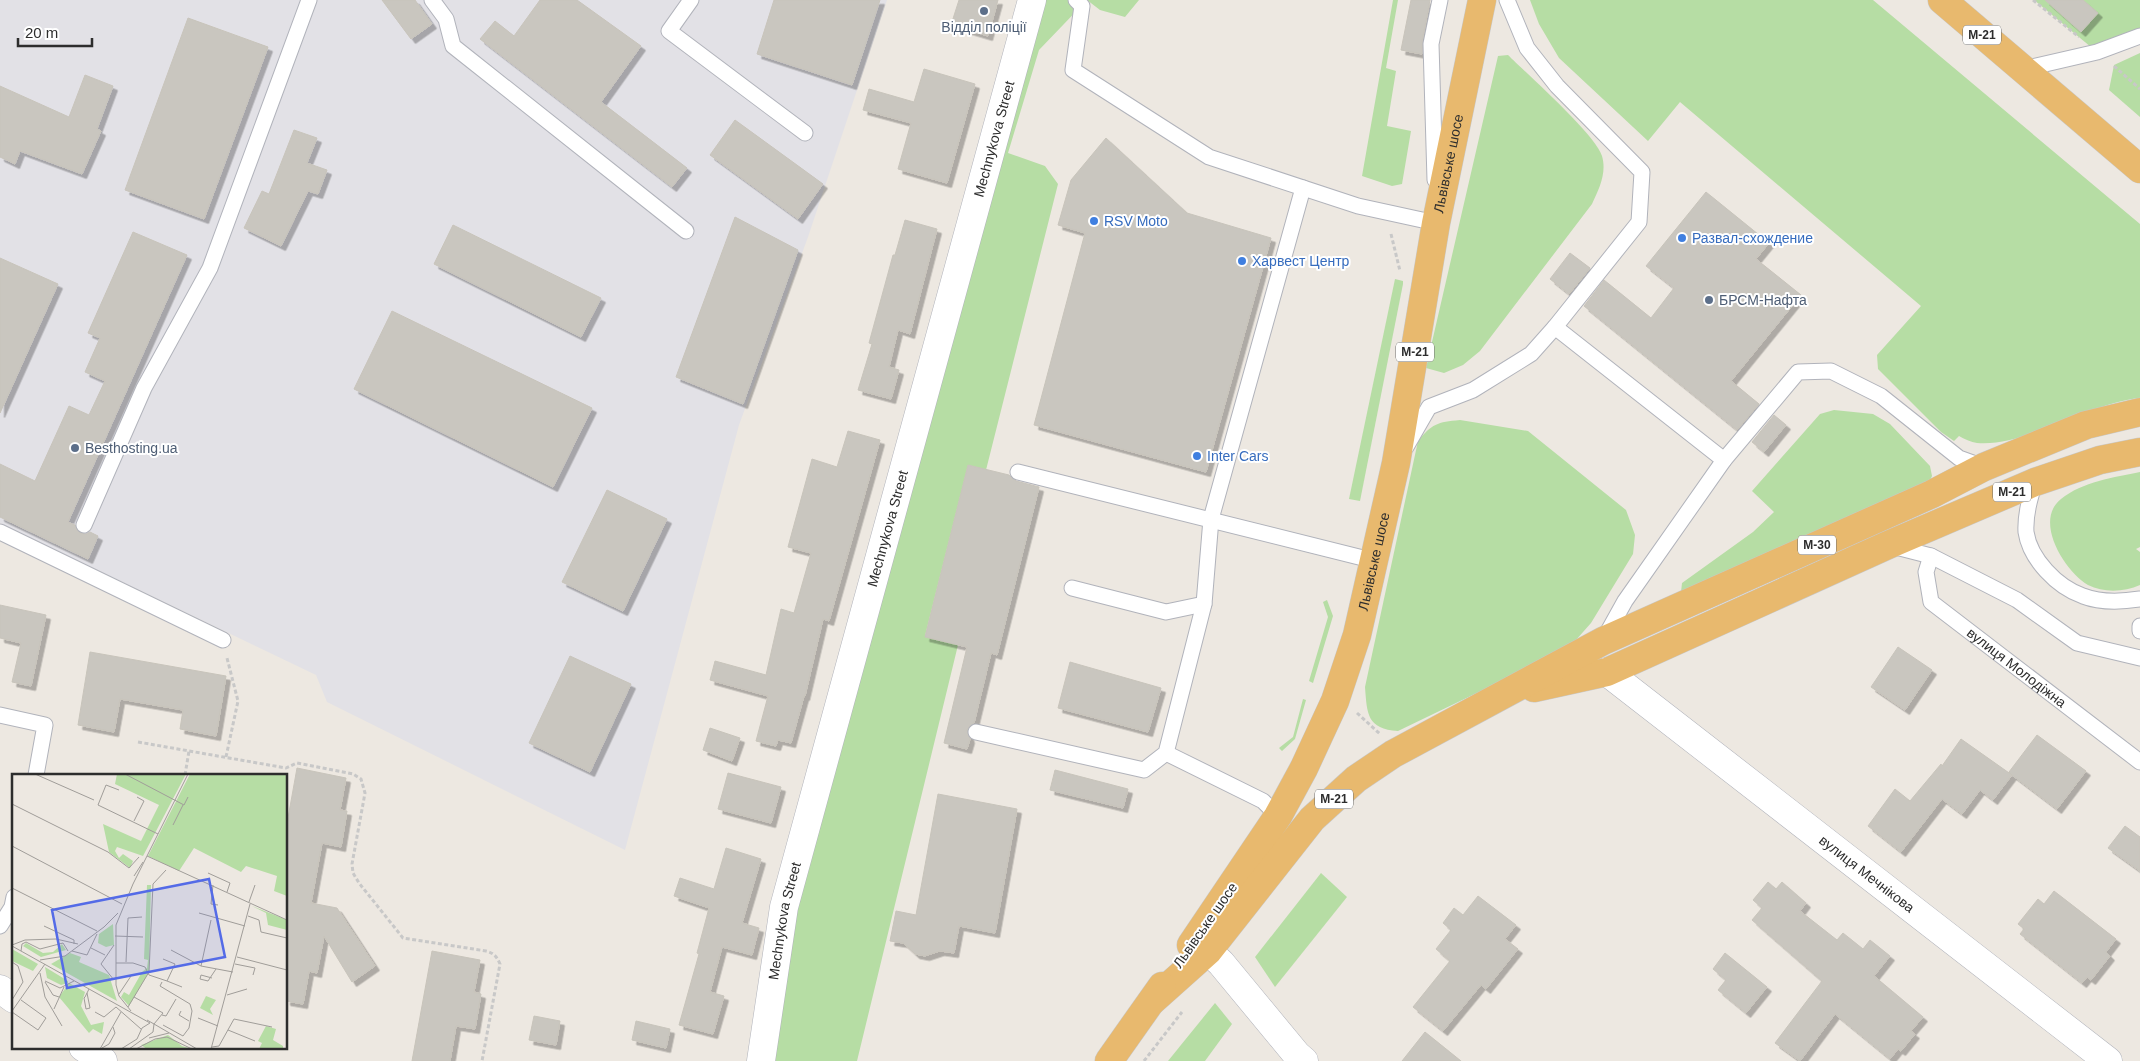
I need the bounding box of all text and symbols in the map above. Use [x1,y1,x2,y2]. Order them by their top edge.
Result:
marker: Відділ поліції [978,5,990,17]
scale bar [18,15,91,47]
place label: Відділ поліції [941,19,1027,35]
text: 20 m [25,24,58,41]
road number: М-21 [1963,26,2001,44]
street label: Mechnykova Street [970,79,1018,199]
street label: Львівське шосе [1430,113,1466,214]
place label: RSV Moto [1104,213,1168,229]
marker: RSV Moto [1088,215,1100,227]
place label: Развал-схождение [1692,230,1813,246]
marker: Развал-схождение [1676,232,1688,244]
place label: Харвест Центр [1252,253,1350,269]
marker: Харвест Центр [1236,255,1248,267]
place label: БРСМ-Нафта [1719,292,1807,308]
marker: БРСМ-Нафта [1703,294,1715,306]
road number: М-21 [1396,342,1434,362]
place label: Besthosting.ua [85,440,178,456]
marker: Besthosting.ua [69,442,81,454]
place label: Inter Cars [1207,448,1268,464]
marker: Inter Cars [1191,450,1203,462]
street label: Mechnykova Street [864,469,911,589]
road number: М-21 [1993,482,2031,502]
street label: Львівське шосе [1355,511,1393,612]
road number: М-30 [1798,536,1836,554]
street label: вулиця Молодіжна [1964,625,2070,711]
inset map [12,774,288,1048]
road number: М-21 [1315,790,1353,809]
street label: вулиця Мечнікова [1816,832,1918,916]
street label: Mechnykova Street [765,860,804,981]
street label: Львівське шосе [1170,879,1240,971]

